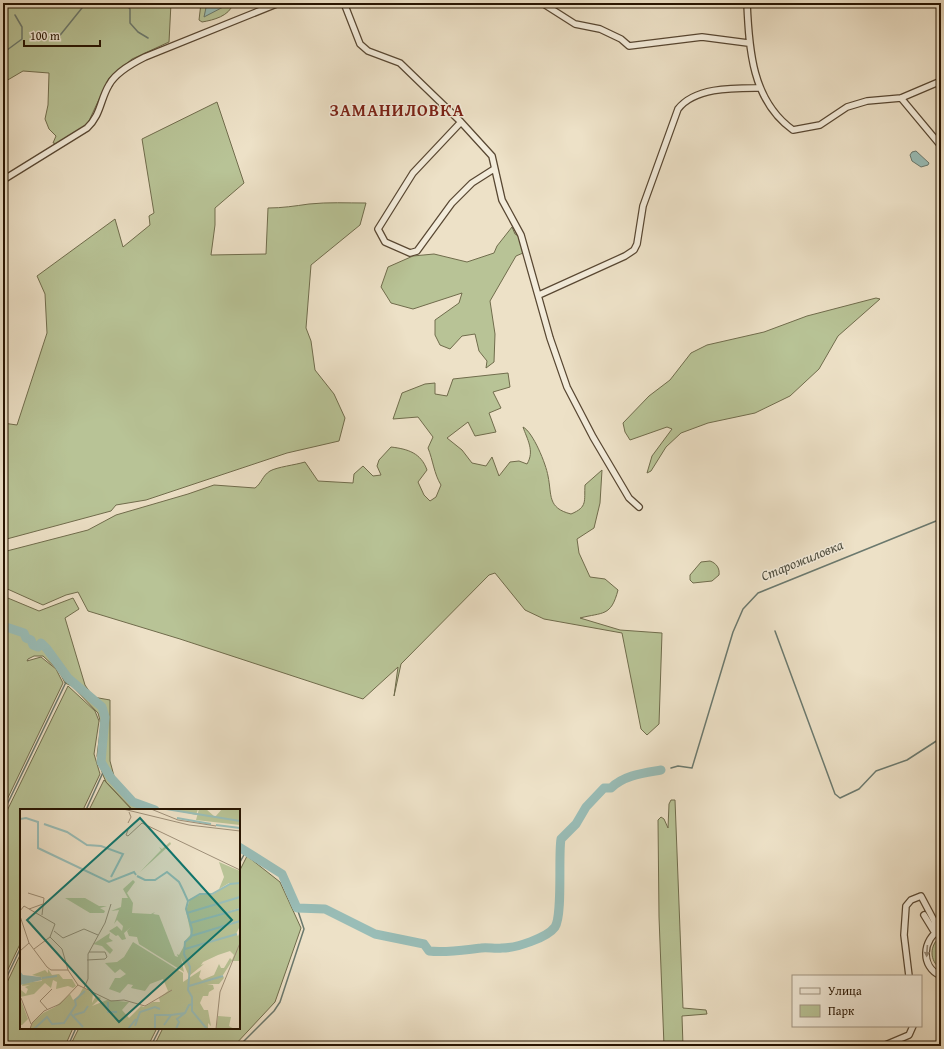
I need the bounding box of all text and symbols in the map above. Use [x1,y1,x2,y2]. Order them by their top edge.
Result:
scale bar [24,22,100,48]
text: 100 m [30,27,60,44]
district label: ЗАМАНИЛОВКА [329,97,465,122]
water label: Старожиловка [758,534,847,586]
inset map [20,809,240,1029]
one-way arrow [923,945,930,957]
legend [792,975,922,1027]
text: Улица [828,982,862,999]
text: Парк [828,1002,855,1019]

